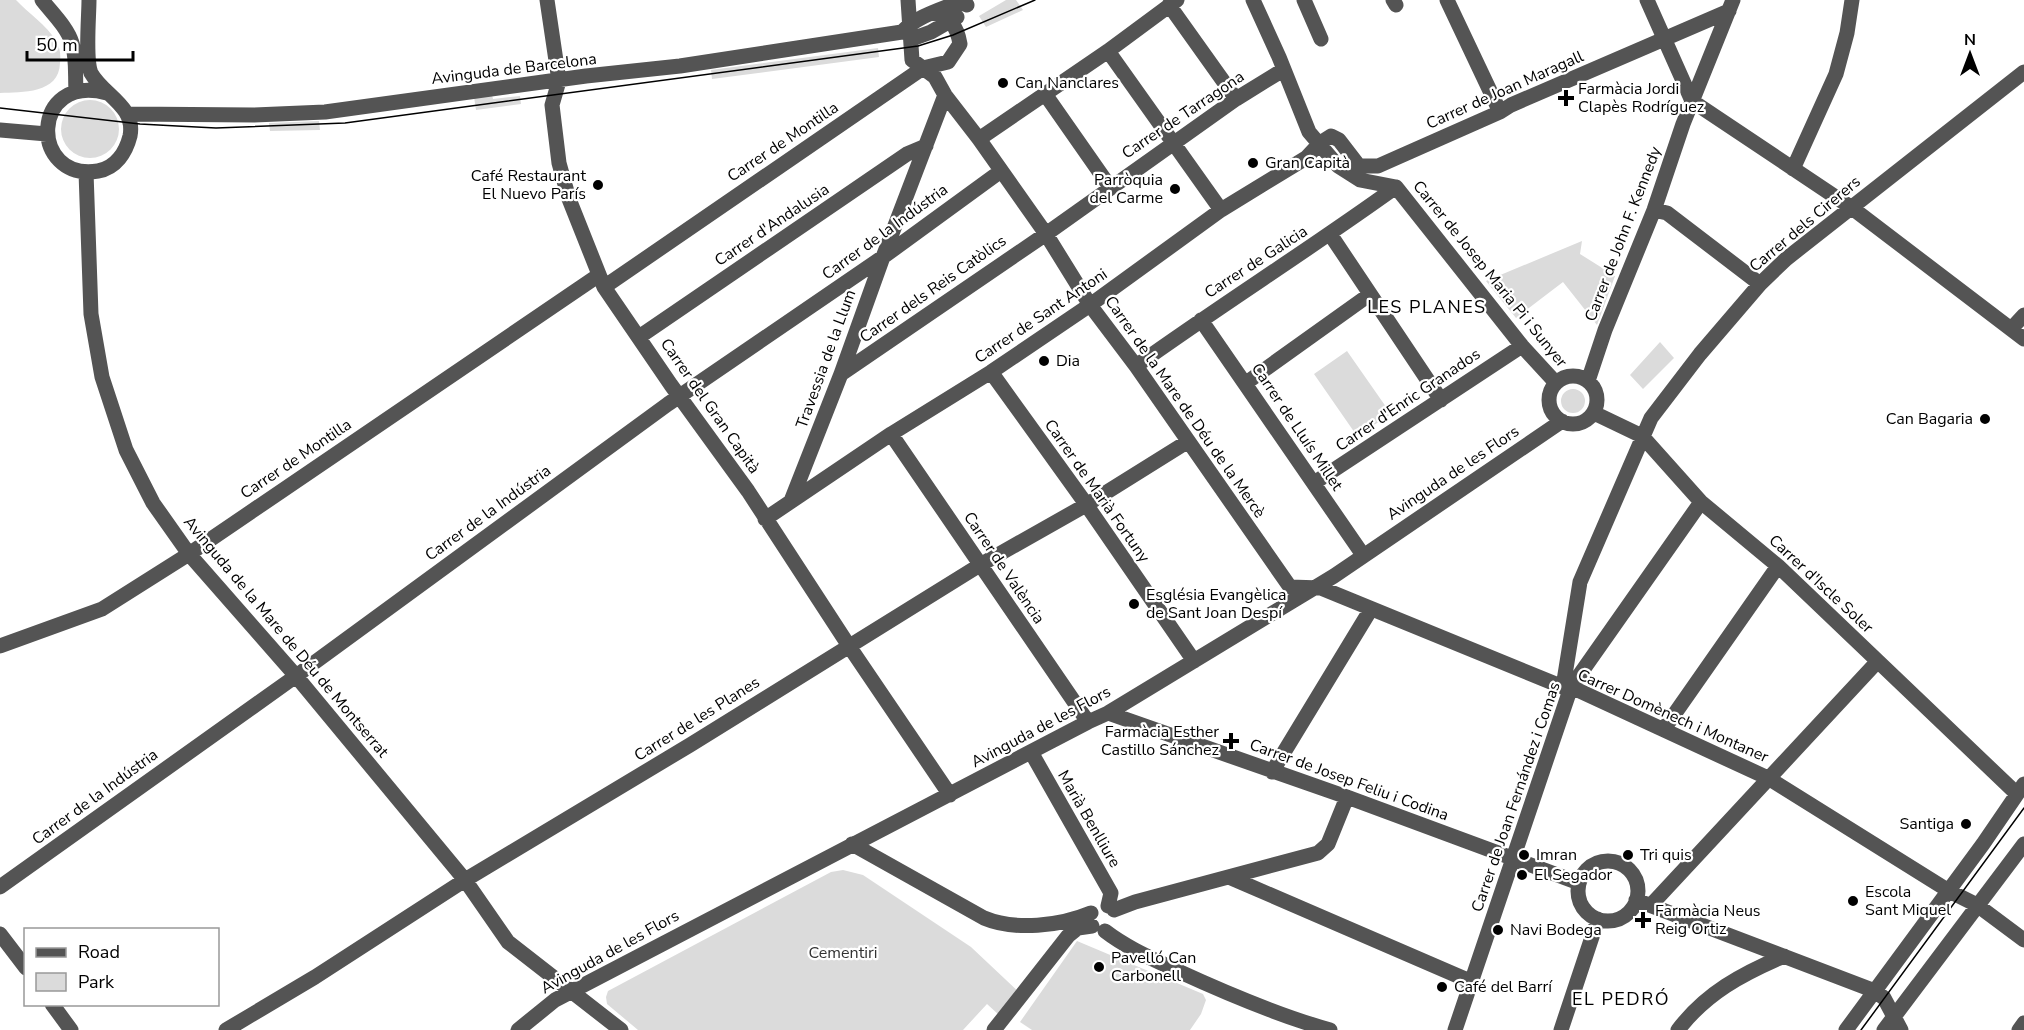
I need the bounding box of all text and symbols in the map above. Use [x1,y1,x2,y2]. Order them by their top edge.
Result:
scale bar [27,24,134,62]
north arrow [1940,24,2000,84]
text: N [1964,29,1976,51]
text: 50 m [36,33,78,57]
street label: Carrer de Joan Maragall [1423,45,1587,135]
street label: Avinguda de Barcelona [430,48,598,90]
street label: Carrer de Tarragona [1117,66,1249,164]
place label: Can Nanclares [1015,72,1119,94]
marker: Can Nanclares [996,76,1010,90]
place label: Farmàcia Jordi Clapès Rodríguez [1578,78,1704,118]
marker: Farmàcia Jordi Clapès Rodríguez [1559,91,1573,105]
street label: Carrer de Montilla [723,97,843,187]
street label: Carrer de John F. Kennedy [1579,143,1667,325]
place label: Gran Capità [1265,152,1350,174]
marker: Gran Capità [1246,156,1260,170]
place label: Café Restaurant El Nuevo París [471,165,586,205]
place label: Parròquia del Carme [1089,169,1163,209]
street label: Carrer dels Cirerers [1745,171,1865,277]
street label: Carrer de Josep Maria Pi i Sunyer [1408,176,1573,372]
marker: Café Restaurant El Nuevo París [591,178,605,192]
street label: Carrer d'Andalusia [710,178,834,272]
street label: Carrer de la Indústria [818,179,952,285]
marker: Parròquia del Carme [1168,182,1182,196]
street label: Carrer de Galicia [1200,220,1312,304]
street label: Carrer dels Reis Catòlics [855,230,1011,348]
street label: Carrer de Sant Antoni [970,263,1112,369]
street label: Travessia de la Llum [791,287,861,431]
street label: Carrer de la Mare de Déu de la Mercè [1100,291,1270,523]
district label: LES PLANES [1367,295,1487,319]
street label: Carrer del Gran Capità [655,334,765,478]
street label: Carrer d'Enric Granados [1331,343,1485,457]
place label: Dia [1056,350,1080,372]
marker: Dia [1037,354,1051,368]
street label: Carrer de Lluís Millet [1246,359,1348,495]
place label: Can Bagaria [1886,408,1973,430]
marker: Can Bagaria [1978,412,1992,426]
street label: Carrer de Montilla [236,414,356,504]
street label: Carrer de Marià Fortuny [1039,415,1155,568]
street label: Avinguda de les Flors [1383,420,1523,526]
street label: Carrer de la Indústria [421,460,555,566]
street label: Carrer de València [958,508,1050,628]
street label: Avinguda de la Mare de Déu de Montserrat [178,512,394,763]
street label: Carrer d'Iscle Soler [1764,530,1878,638]
place label: Església Evangèlica de Sant Joan Despí [1146,584,1286,624]
marker: Església Evangèlica de Sant Joan Despí [1127,597,1141,611]
street label: Carrer Domènech i Montaner [1574,664,1772,768]
street label: Carrer de les Planes [630,671,764,767]
street label: Carrer de Joan Fernández i Comas [1466,679,1566,915]
street label: Avinguda de les Flors [967,681,1115,773]
place label: Farmàcia Esther Castillo Sánchez [1101,721,1219,761]
marker: Farmàcia Esther Castillo Sánchez [1224,734,1238,748]
street label: Carrer de Josep Feliu i Codina [1246,734,1452,826]
street label: Carrer de la Indústria [28,744,162,850]
street label: Marià Benlliure [1052,766,1126,872]
place label: Santiga [1899,813,1954,835]
marker: Santiga [1959,817,1973,831]
place label: Imran [1536,844,1577,866]
place label: Tri quis [1640,844,1692,866]
marker: Imran [1517,848,1531,862]
marker: Tri quis [1621,848,1635,862]
place label: El Segador [1534,864,1613,886]
marker: El Segador [1515,868,1529,882]
place label: Escola Sant Miquel [1865,881,1951,921]
marker: Escola Sant Miquel [1846,894,1860,908]
place label: Farmàcia Neus Reig Ortiz [1655,900,1761,940]
street label: Avinguda de les Flors [537,905,683,999]
marker: Farmàcia Neus Reig Ortiz [1636,913,1650,927]
place label: Navi Bodega [1510,919,1602,941]
marker: Navi Bodega [1491,923,1505,937]
legend [24,928,219,1006]
text: Road [78,940,120,964]
park label: Cementiri [809,942,877,964]
place label: Pavelló Can Carbonell [1111,947,1196,987]
marker: Pavelló Can Carbonell [1092,960,1106,974]
text: Park [78,970,115,994]
place label: Café del Barrí [1454,976,1553,998]
marker: Café del Barrí [1435,980,1449,994]
district label: EL PEDRÓ [1572,987,1670,1011]

